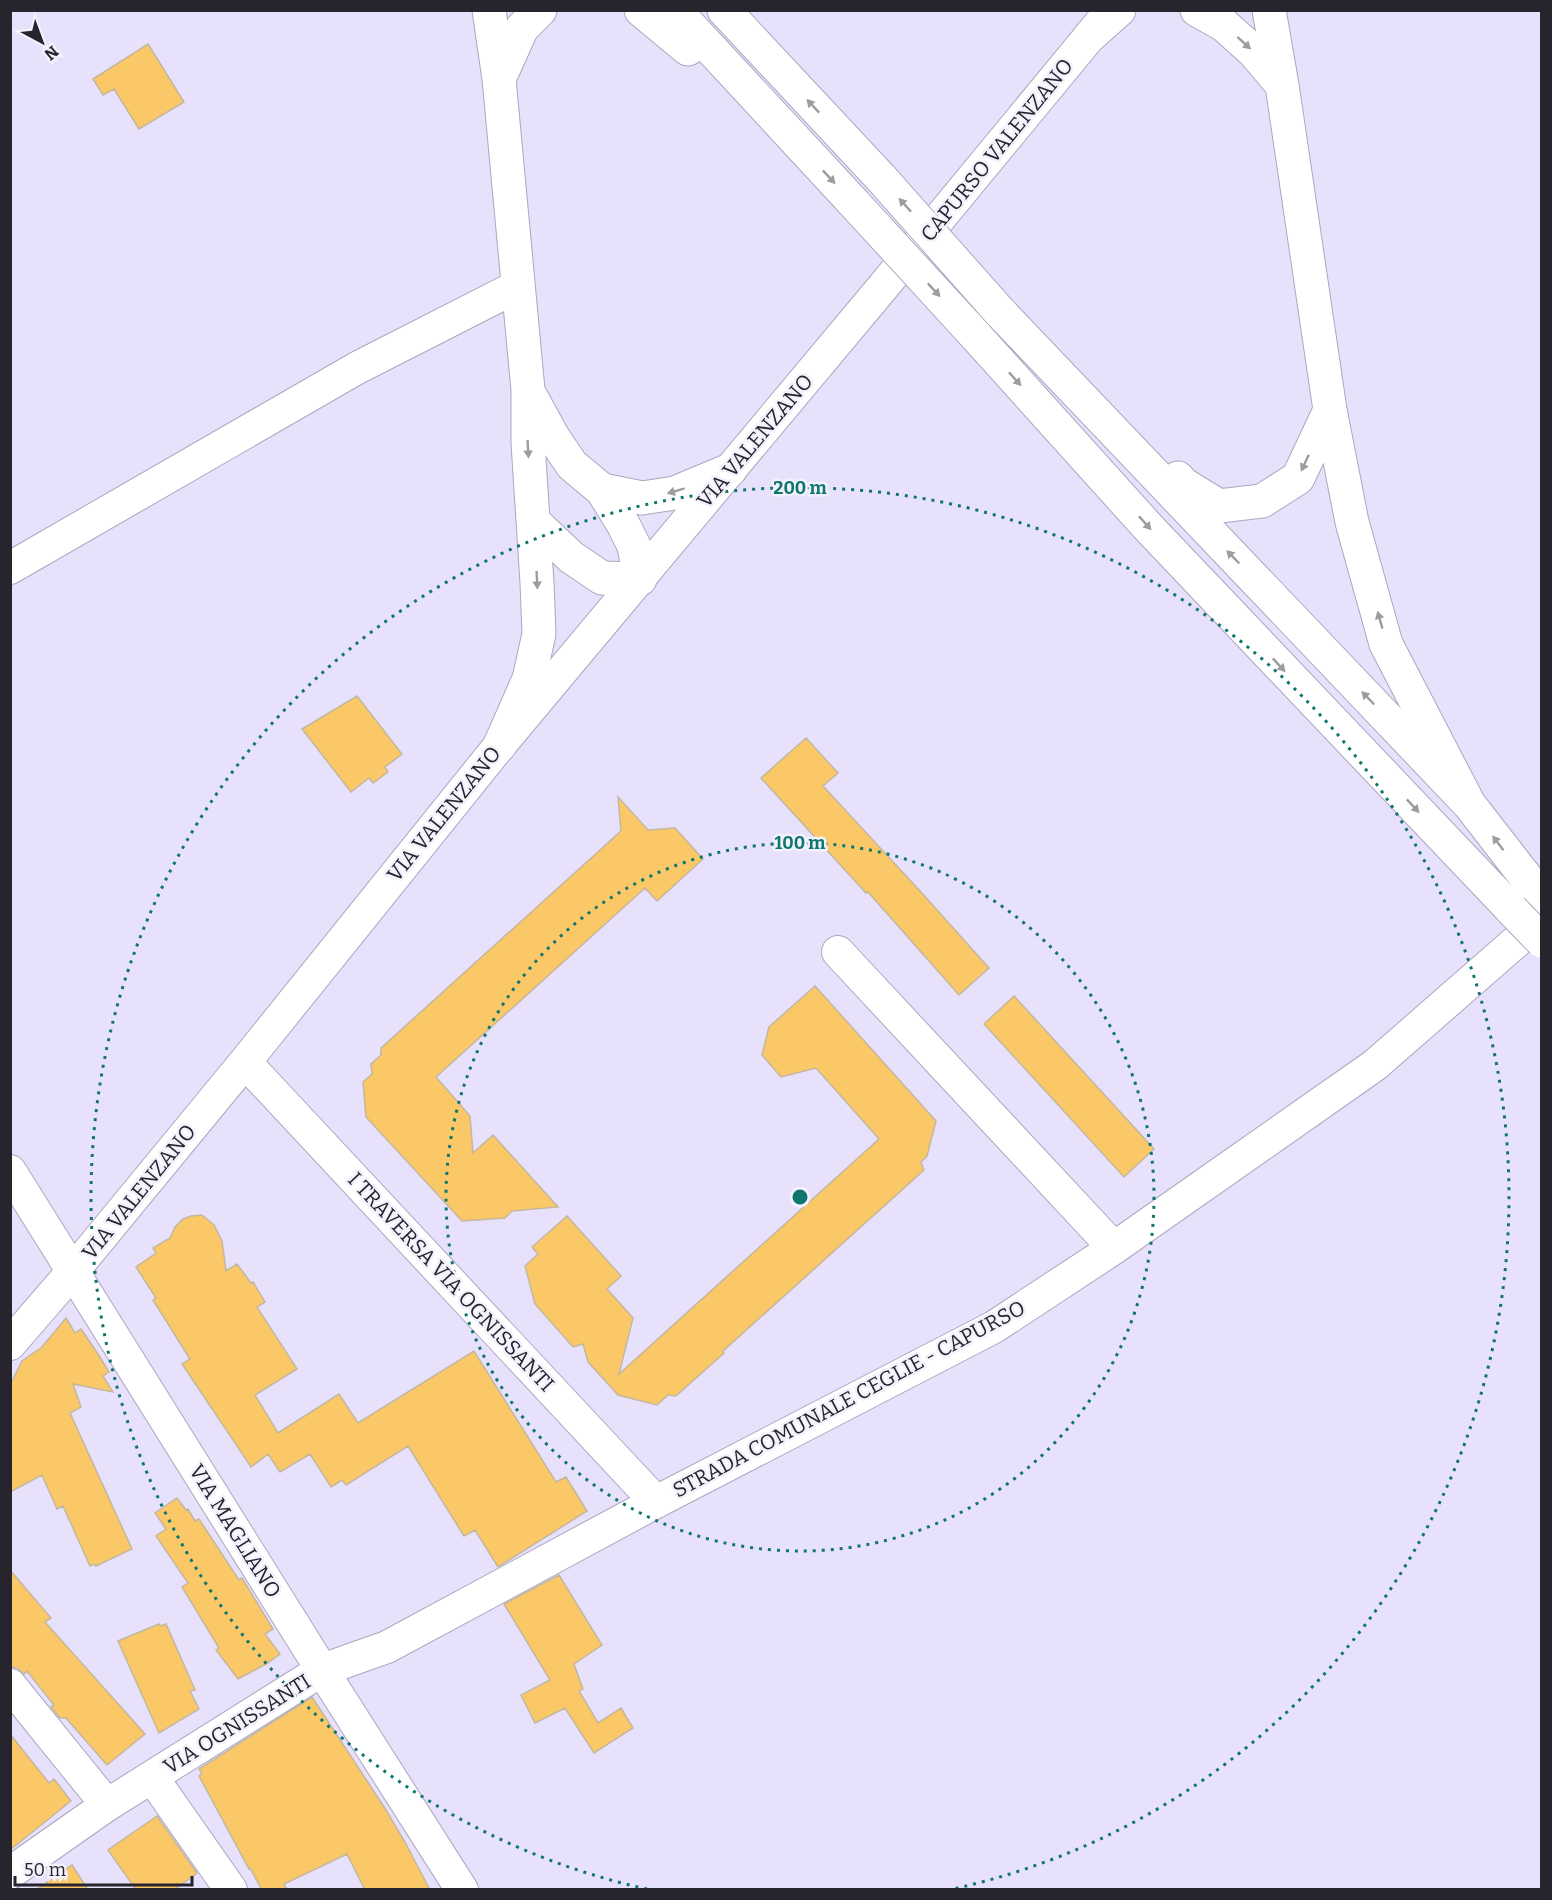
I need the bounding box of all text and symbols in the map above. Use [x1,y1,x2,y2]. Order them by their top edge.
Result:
north arrow [12,12,72,72]
one-way arrow [1236,36,1251,50]
text: N [41,42,62,64]
street label: CAPURSO VALENZANO [915,53,1079,247]
one-way arrow [806,98,820,113]
one-way arrow [822,169,836,184]
one-way arrow [899,198,912,213]
one-way arrow [927,283,941,298]
street label: VIA VALENZANO [691,369,819,513]
one-way arrow [1008,371,1022,386]
one-way arrow [524,439,533,458]
one-way arrow [1299,454,1309,472]
text: 200 m [773,477,827,499]
one-way arrow [667,487,685,496]
one-way arrow [1138,515,1151,530]
one-way arrow [1227,550,1241,564]
one-way arrow [533,570,542,589]
one-way arrow [1374,610,1384,629]
one-way arrow [1272,658,1286,672]
one-way arrow [1361,691,1375,706]
street label: VIA VALENZANO [381,741,507,887]
one-way arrow [1406,799,1420,813]
text: 100 m [774,832,826,854]
one-way arrow [1492,836,1504,852]
street label: VIA VALENZANO [76,1119,202,1265]
street label: I TRAVERSA VIA OGNISSANTI [342,1167,560,1397]
centre of rings [790,1187,810,1207]
street label: STRADA COMUNALE CEGLIE - CAPURSO [668,1295,1030,1503]
street label: VIA MAGLIANO [184,1459,286,1603]
street label: VIA OGNISSANTI [159,1668,315,1780]
scale bar [15,1849,192,1887]
text: 50 m [24,1859,66,1881]

